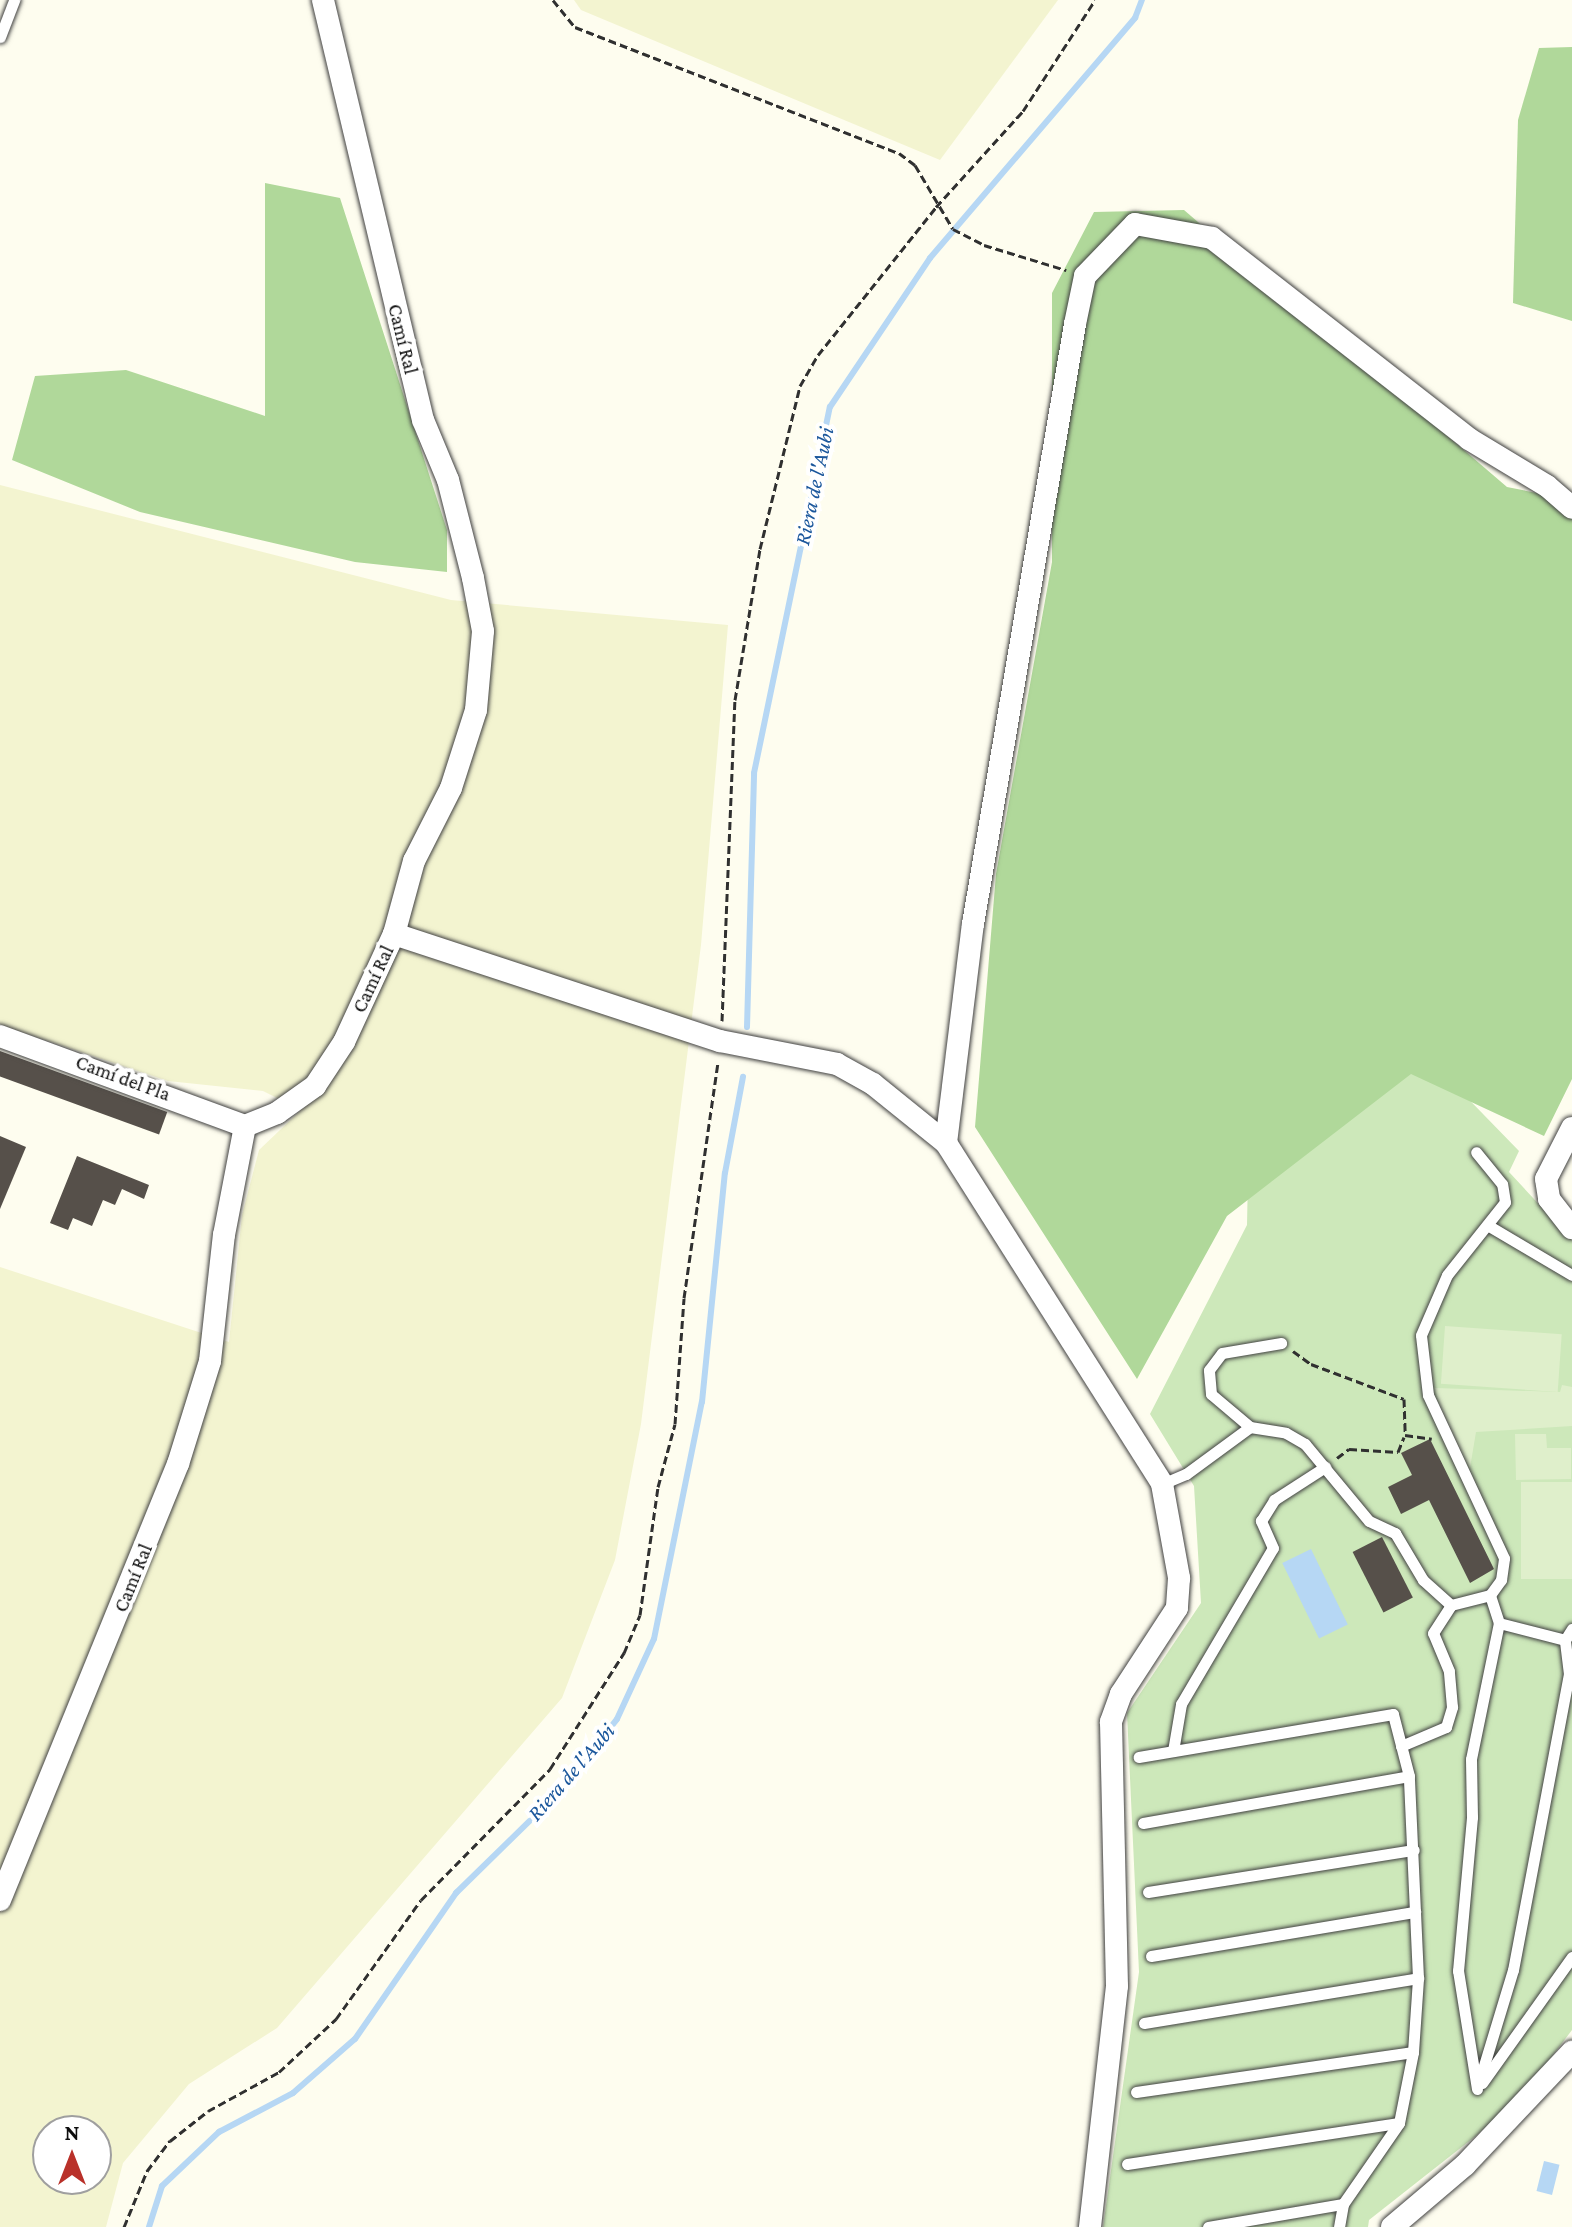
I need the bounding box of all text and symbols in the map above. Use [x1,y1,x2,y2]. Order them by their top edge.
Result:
street label: Camí Ral [383,301,423,377]
water label: Riera de l'Aubi [789,424,839,548]
street label: Camí Ral [347,942,399,1016]
street label: Camí del Pla [72,1050,174,1106]
street label: Camí Ral [108,1540,158,1616]
water label: Riera de l'Aubi [522,1718,620,1826]
north arrow [32,2115,112,2195]
text: N [65,2120,80,2145]

